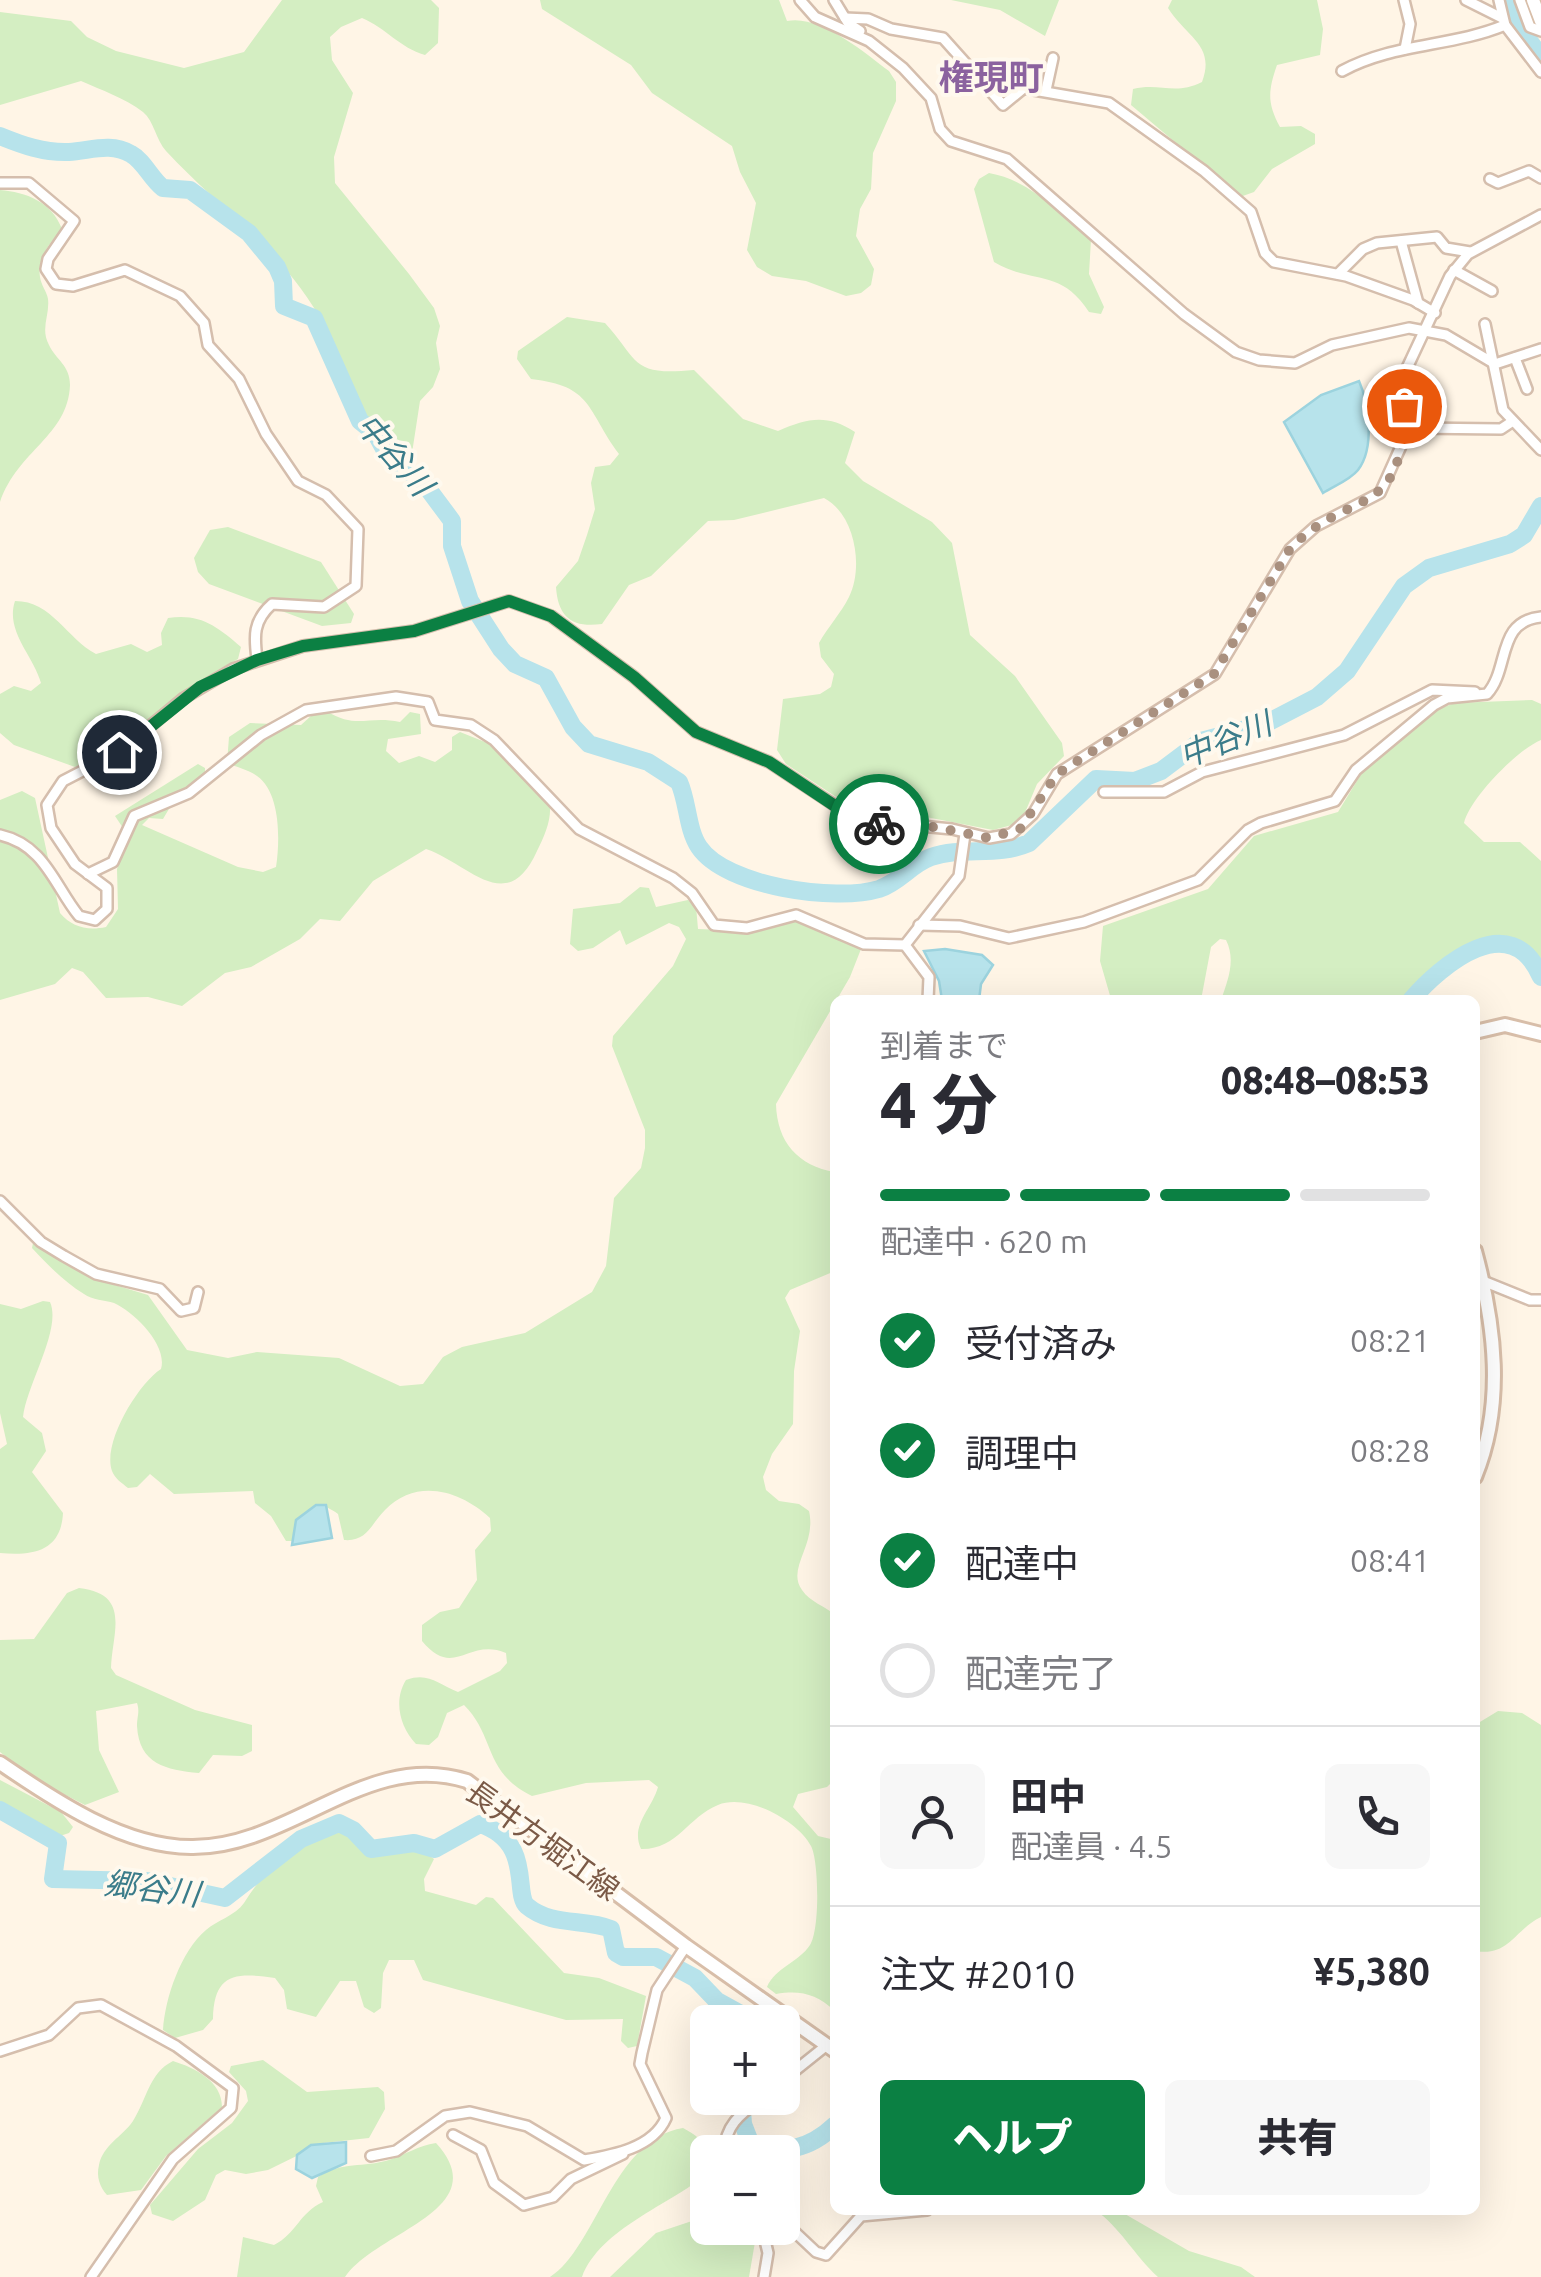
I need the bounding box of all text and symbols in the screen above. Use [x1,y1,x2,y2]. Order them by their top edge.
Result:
district label: 権現町 [938,57,1044,97]
pin [1362,364,1447,449]
icon: bag [1377,379,1432,434]
water label: 中谷川 [350,406,442,504]
water label: 中谷川 [1174,703,1279,774]
pin [77,710,162,795]
icon: home [92,725,147,780]
courier [829,774,929,874]
icon: bike [852,797,907,852]
text: 到着まで [880,1027,1008,1063]
text: 08:48–08:53 [1221,1059,1430,1101]
text: 4 分 [880,1067,997,1140]
text: 配達中 · 620 m [880,1223,1088,1259]
icon: check [880,1313,935,1368]
text: 受付済み [965,1322,1117,1364]
text: 08:21 [1350,1322,1430,1358]
icon: check [880,1423,935,1478]
text: 調理中 [965,1432,1079,1474]
text: 08:28 [1350,1432,1430,1468]
icon: check [880,1533,935,1588]
text: 配達中 [965,1542,1079,1584]
text: 08:41 [1350,1542,1430,1578]
text: 配達完了 [965,1652,1117,1694]
button: person [880,1764,985,1869]
button: phone [1325,1764,1430,1869]
street label: 長井方堀江線 [460,1773,626,1907]
text: 田中 [1010,1775,1086,1817]
text: 配達員 · 4.5 [1010,1828,1173,1864]
water label: 郷谷川 [102,1864,205,1912]
text: ¥5,380 [1313,1950,1430,1992]
text: 注文 #2010 [880,1953,1075,1995]
map controls [690,2005,800,2245]
button: + [690,2005,800,2115]
button: ヘルプ [880,2080,1145,2195]
button: 共有 [1165,2080,1430,2195]
button: − [690,2135,800,2245]

